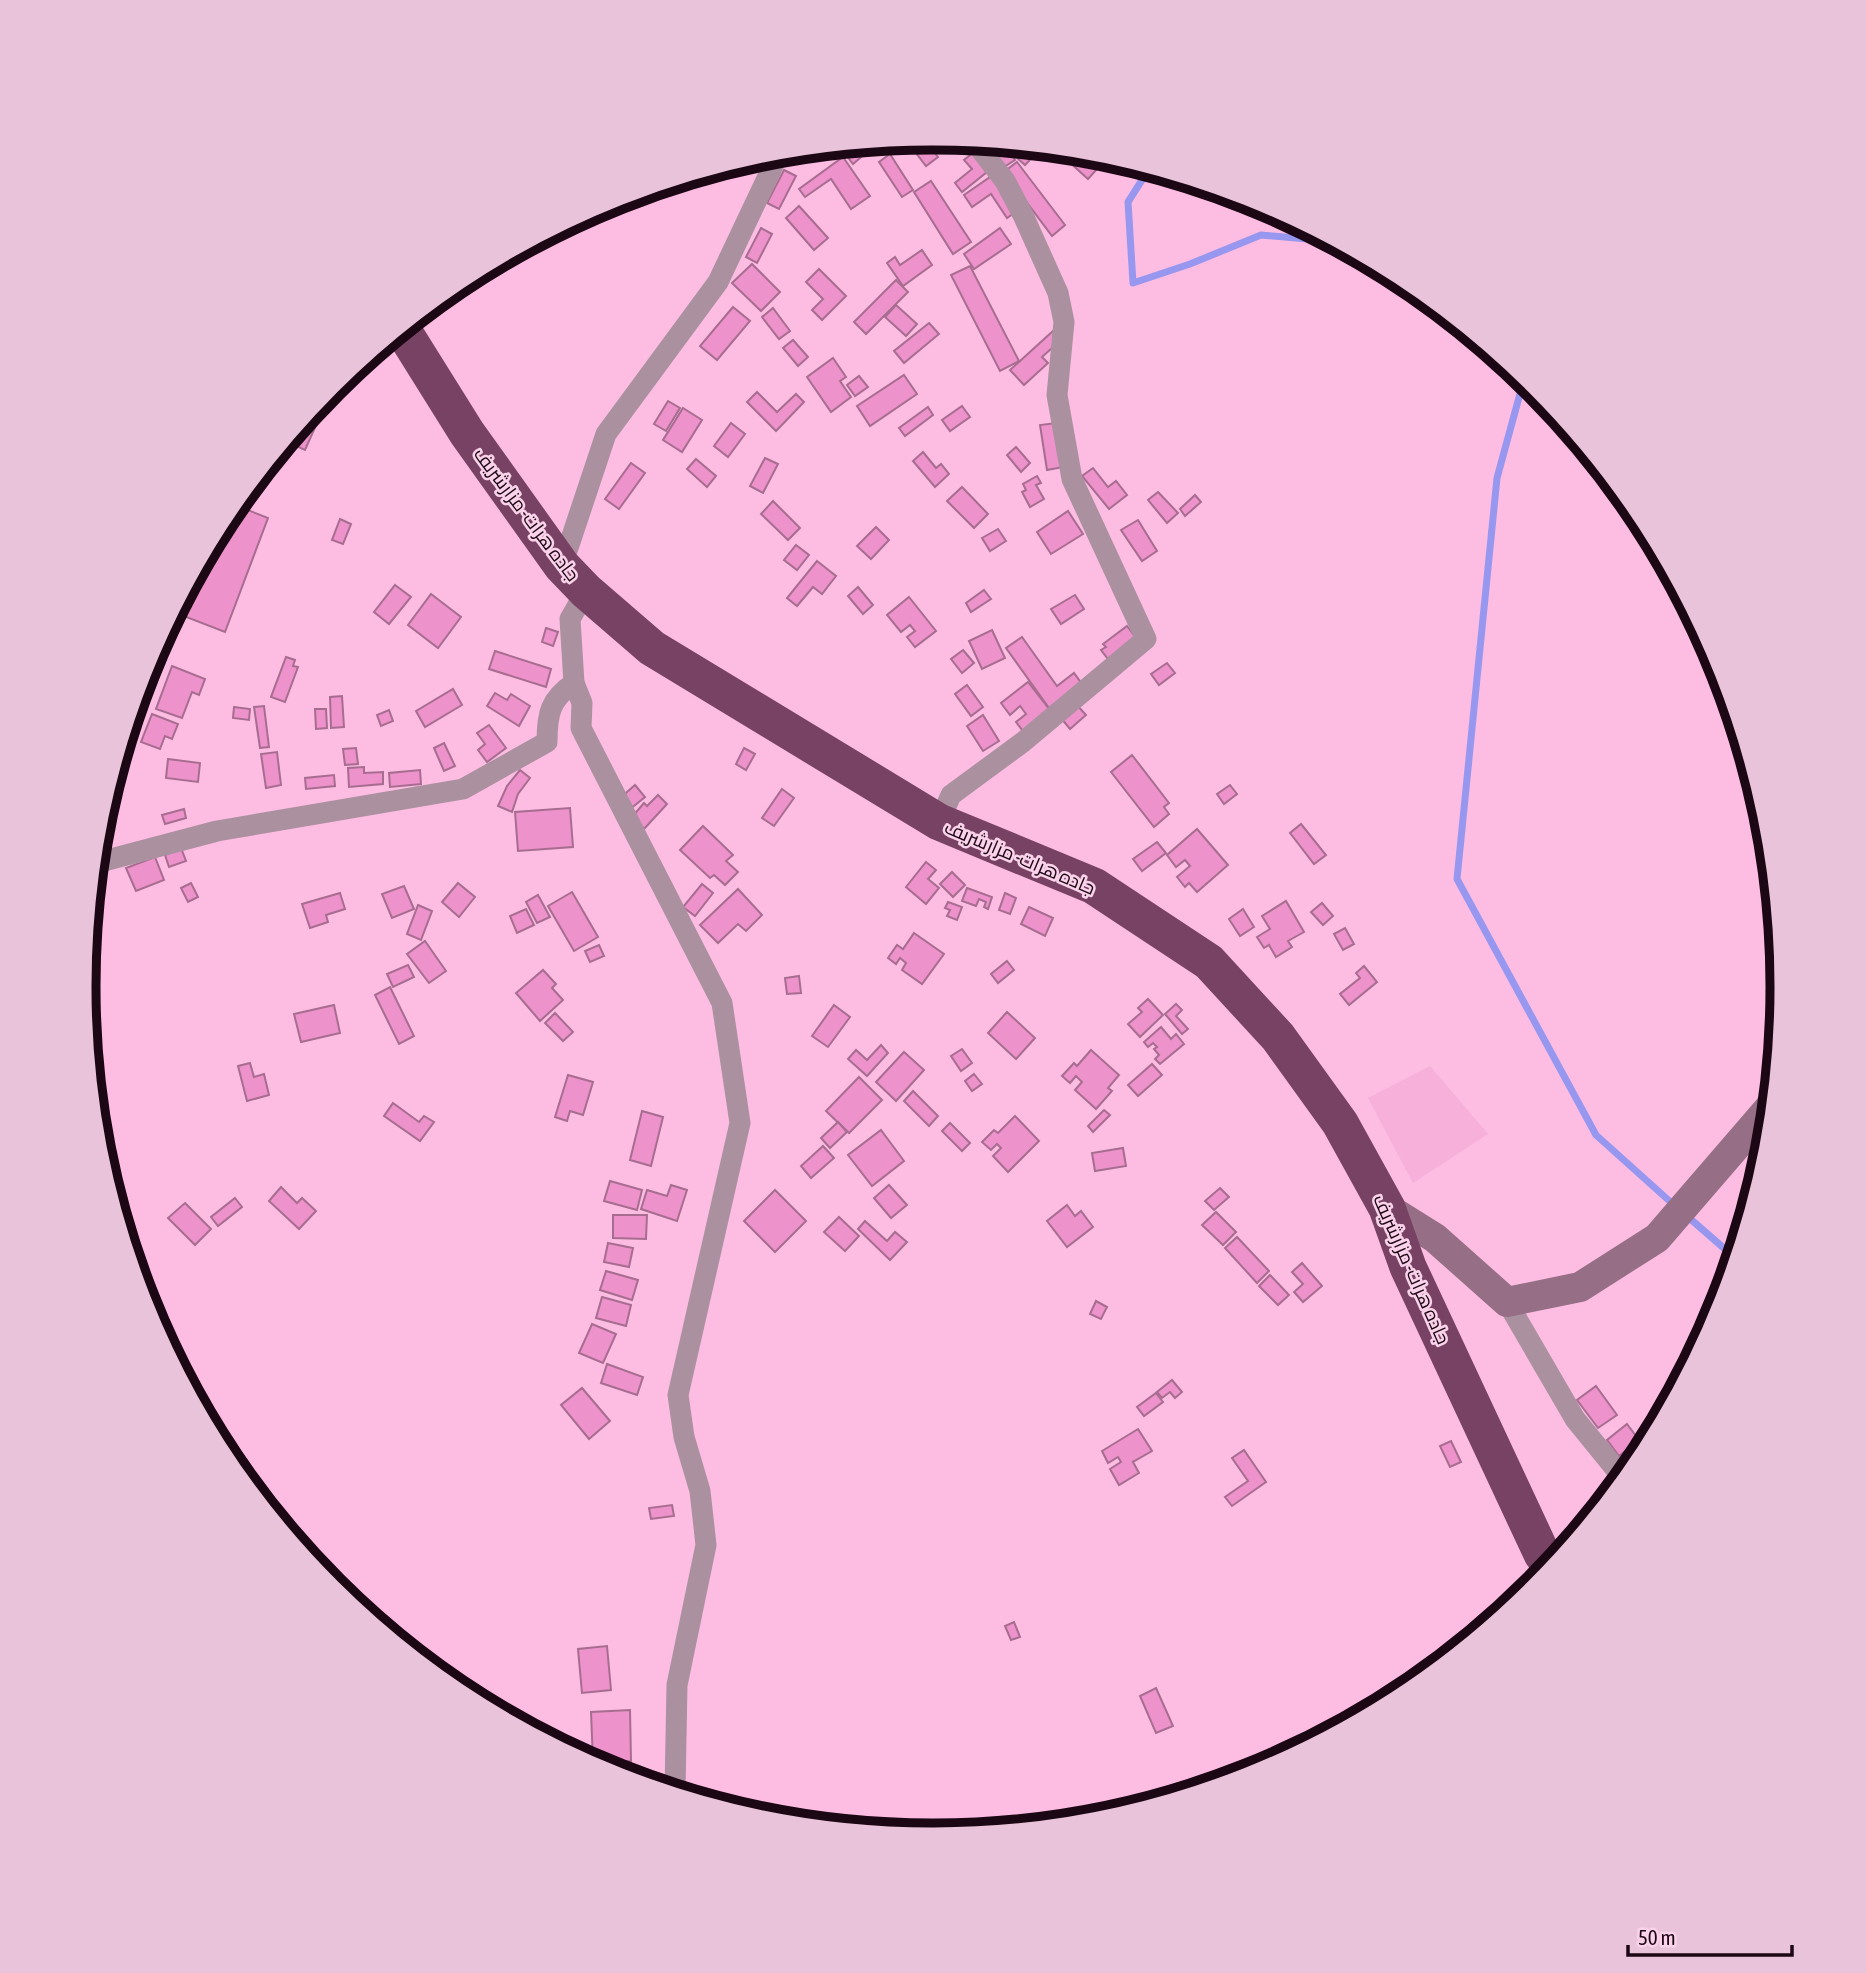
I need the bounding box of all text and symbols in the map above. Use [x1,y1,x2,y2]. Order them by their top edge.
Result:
street label: جاده هرات- مزارشریف [469,443,584,586]
street label: جاده هرات- مزارشریف [941,815,1099,900]
street label: جاده هرات- مزارشریف [1368,1191,1455,1348]
scale bar [1628,1913,1792,1957]
text: 50 m [1638,1925,1676,1949]

